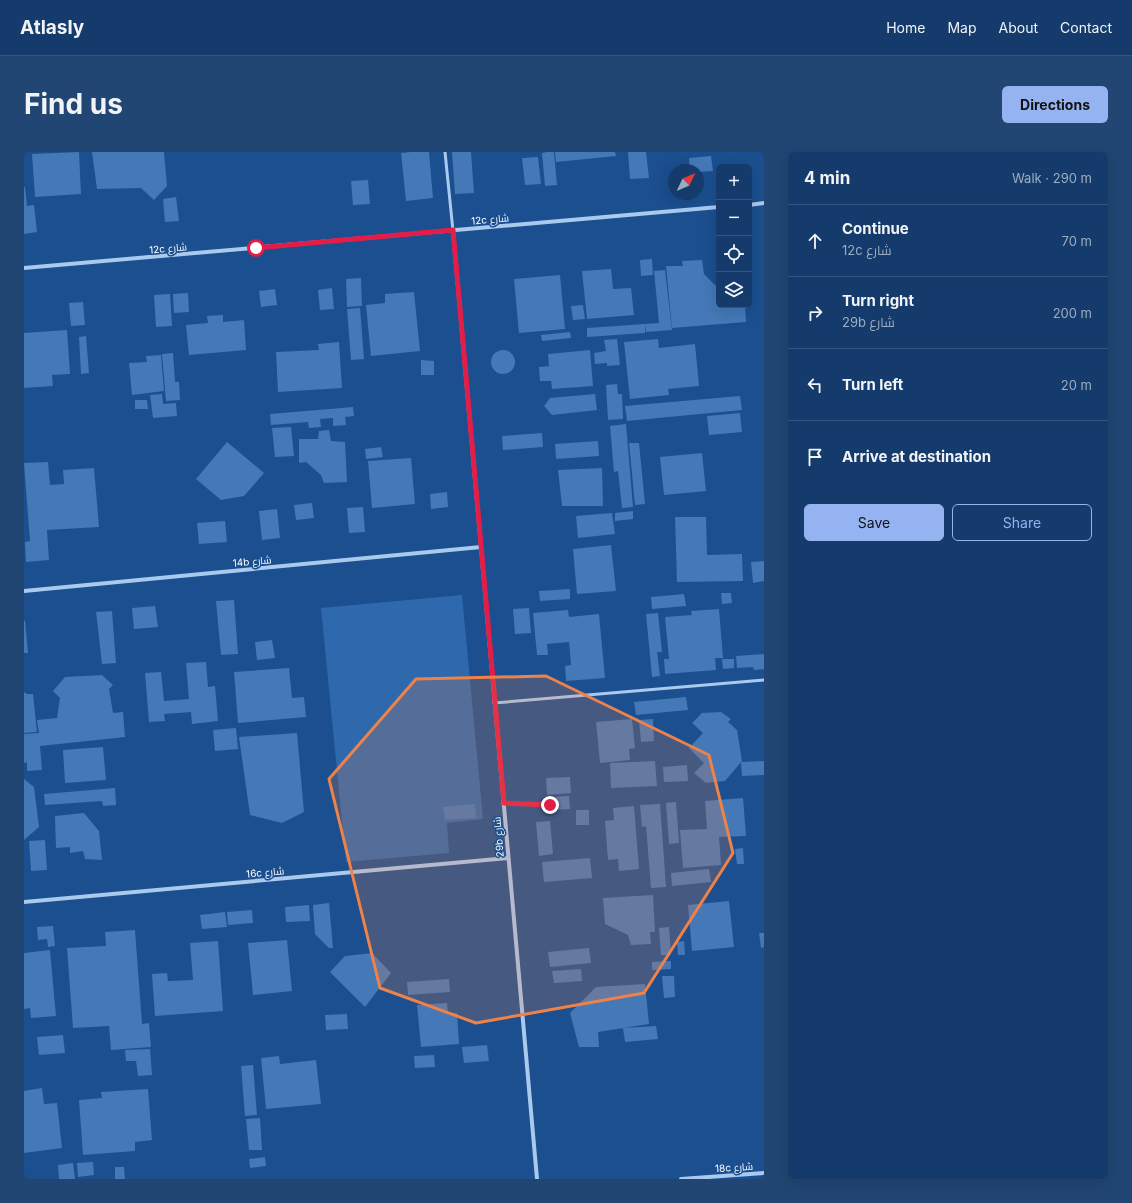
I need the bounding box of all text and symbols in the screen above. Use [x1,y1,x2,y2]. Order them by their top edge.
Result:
text: Atlasly [20,16,84,39]
text: Home [886,19,925,36]
text: Map [947,19,977,36]
text: About [999,19,1038,36]
text: Contact [1060,19,1112,36]
button: Directions [1002,86,1108,123]
text: Find us [24,87,123,121]
north arrow [668,164,704,200]
map controls [716,164,752,308]
button: + [716,164,752,200]
text: 4 min [804,168,850,188]
text: Walk · 290 m [1012,170,1092,186]
button: − [716,200,752,236]
street label: 12c شارع [471,211,510,228]
text: Continue [842,219,909,238]
icon: ahead [804,230,826,252]
text: 70 m [1062,233,1092,249]
button: locate [716,236,752,272]
route start [247,239,265,257]
street label: 12c شارع [149,240,188,257]
text: 12c شارع [842,242,892,258]
button: layers [716,272,752,308]
text: Turn right [842,291,914,310]
icon: right [804,302,826,324]
text: 200 m [1053,305,1092,321]
text: 29b شارع [842,314,895,330]
icon: left [804,374,826,396]
text: Turn left [842,375,903,394]
text: 20 m [1061,377,1092,393]
icon: arrive [804,446,826,468]
text: Arrive at destination [842,447,991,466]
button: Save [804,504,944,541]
button: Share [952,504,1092,541]
street label: 14b شارع [232,553,272,570]
route end [541,796,559,814]
street label: 29b شارع [490,816,507,858]
street label: 16c شارع [245,864,285,881]
street label: 18c شارع [715,1160,754,1175]

